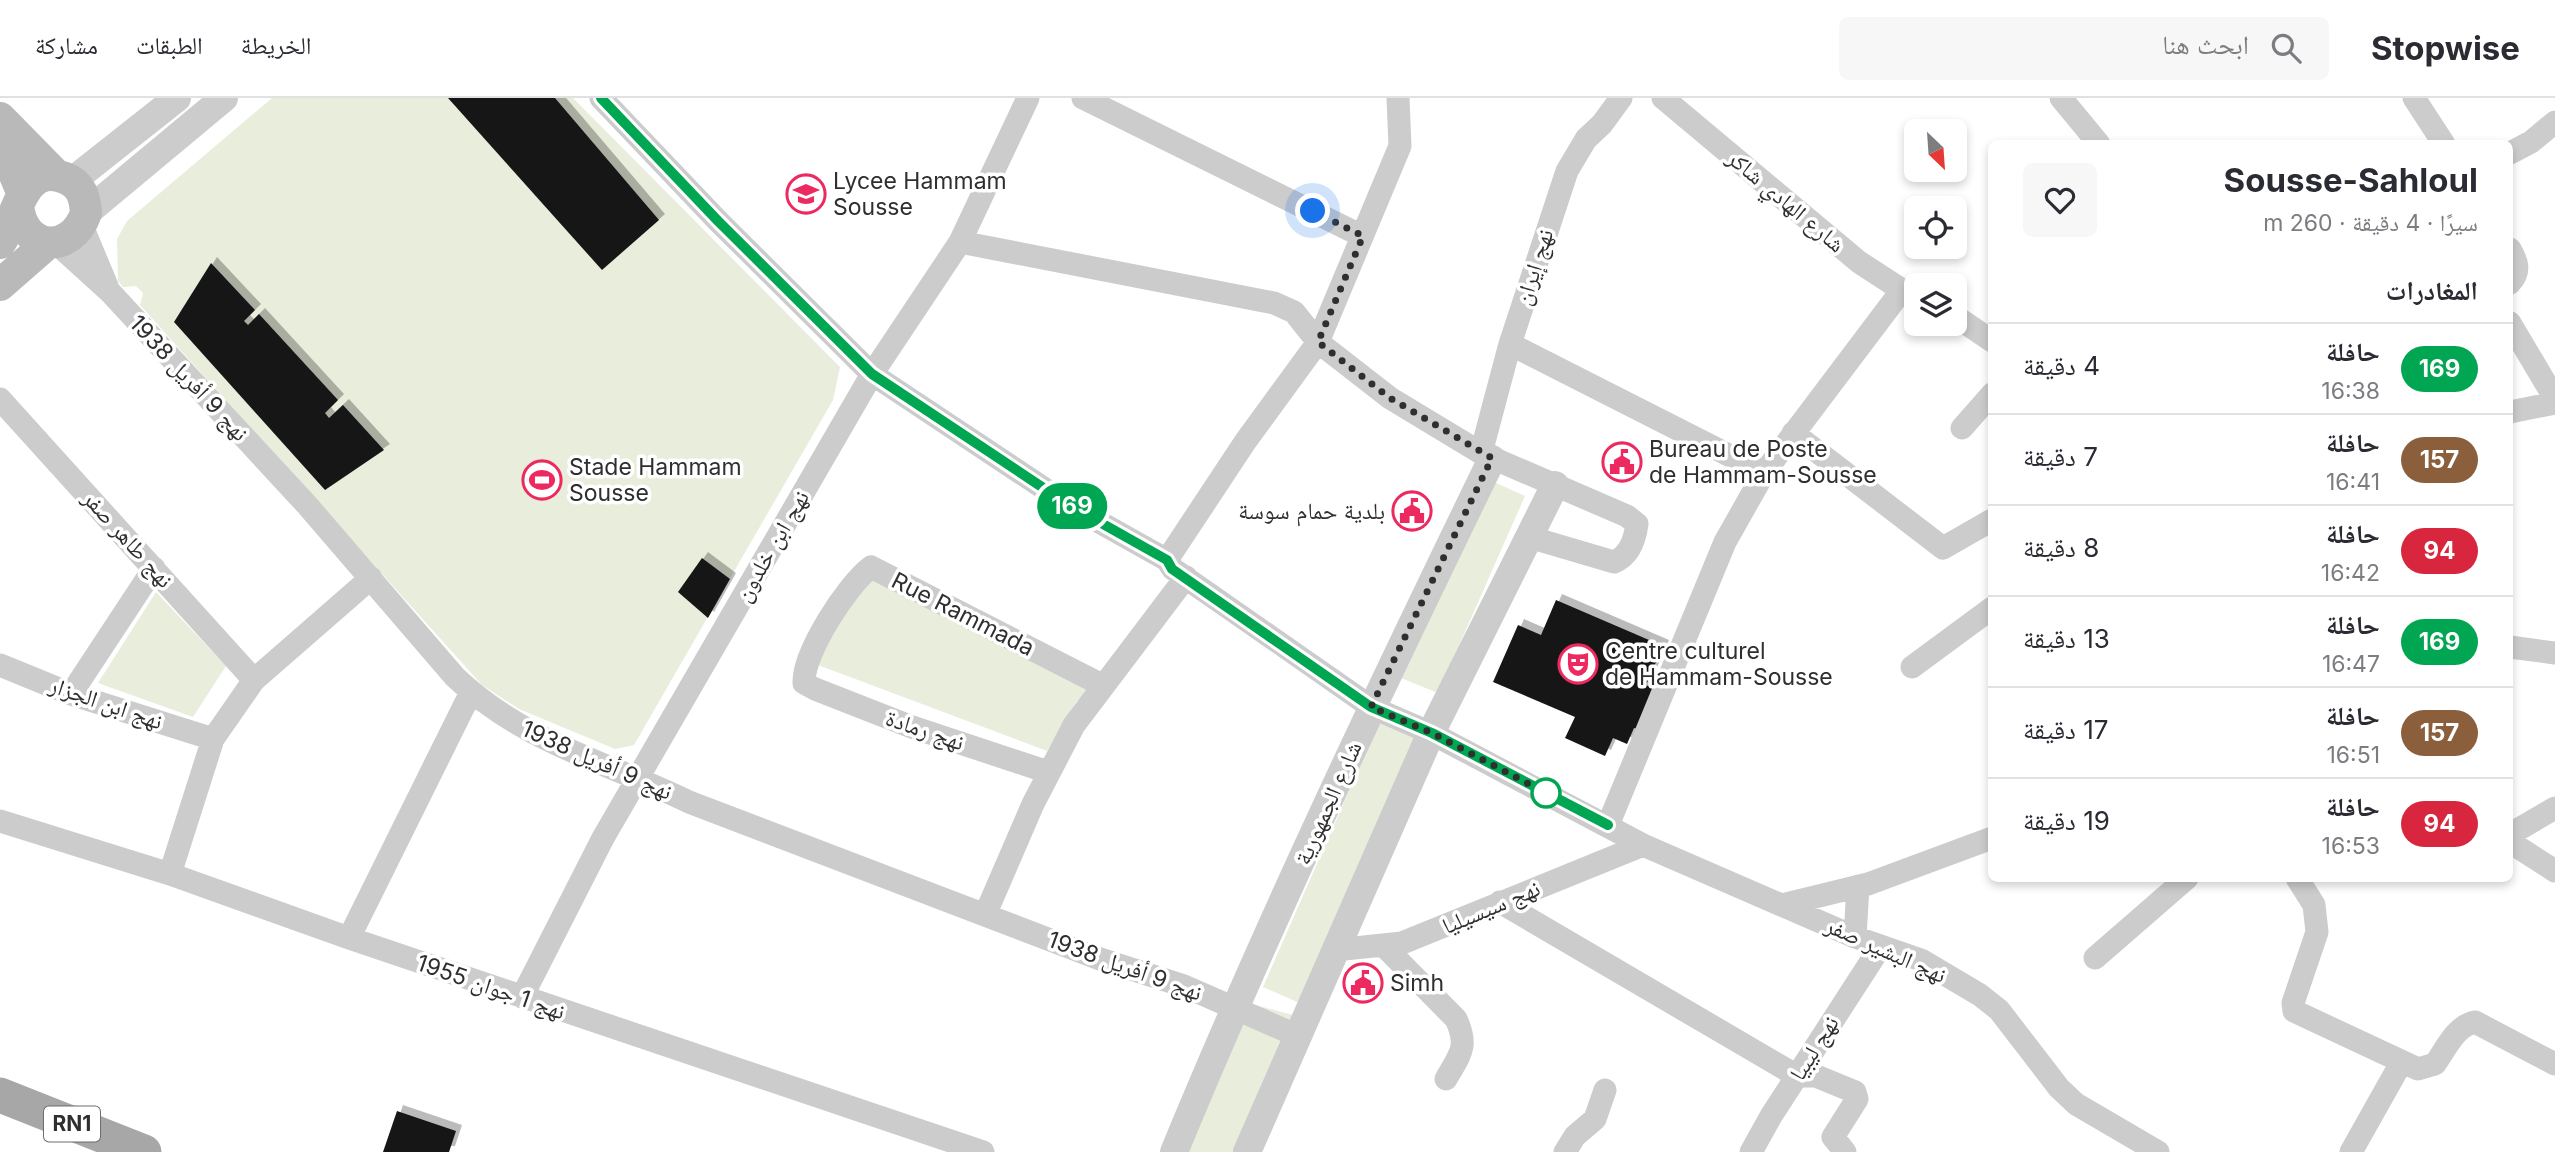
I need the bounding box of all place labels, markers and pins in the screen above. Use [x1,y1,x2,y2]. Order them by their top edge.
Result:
place label: Lycee Hammam Sousse [833,167,1007,221]
school or university icon: Lycee Hammam Sousse [785,173,827,215]
place label: Bureau de Poste de Hammam-Sousse [1649,435,1877,489]
public building icon: Bureau de Poste de Hammam-Sousse [1601,441,1643,483]
place label: Stade Hammam Sousse [569,453,742,507]
sports icon: Stade Hammam Sousse [521,459,563,501]
public building icon: بلدية حمام سوسة [1391,490,1433,532]
place label: بلدية حمام سوسة [1238,497,1385,527]
place label: Centre culturel de Hammam-Sousse [1605,637,1833,691]
theatre icon: Centre culturel de Hammam-Sousse [1557,643,1599,685]
unlabelled marker [1531,778,1561,808]
public building icon: Simh [1342,962,1384,1004]
place label: Simh [1390,969,1444,997]

